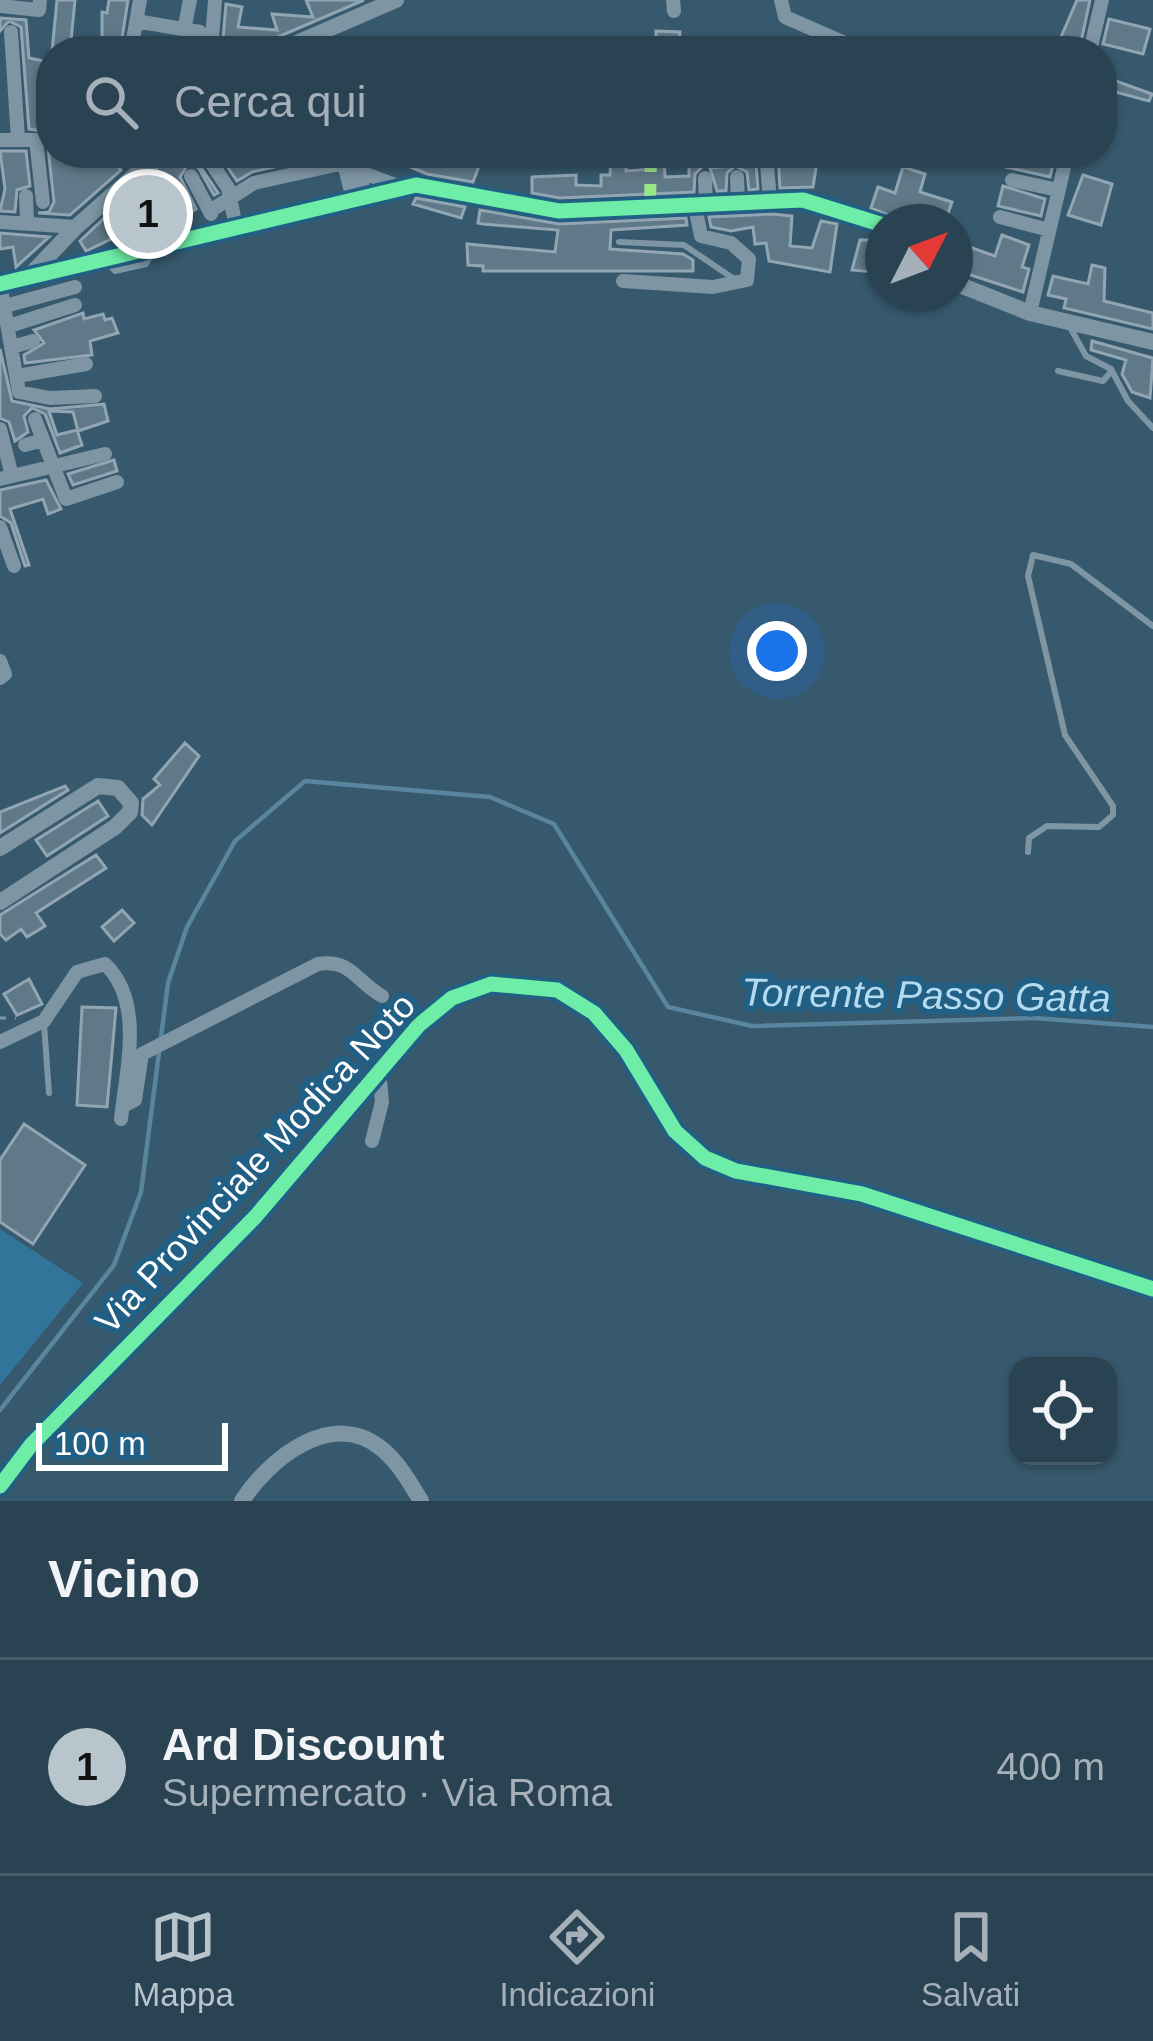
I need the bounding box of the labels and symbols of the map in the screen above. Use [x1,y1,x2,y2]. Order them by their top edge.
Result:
pin: 1 [109,169,187,259]
north arrow [865,204,973,312]
your location [747,621,807,681]
water label: Torrente Passo Gatta [741,970,1111,1020]
street label: Via Provinciale Modica Noto [87,985,423,1341]
scale bar [36,1417,228,1470]

